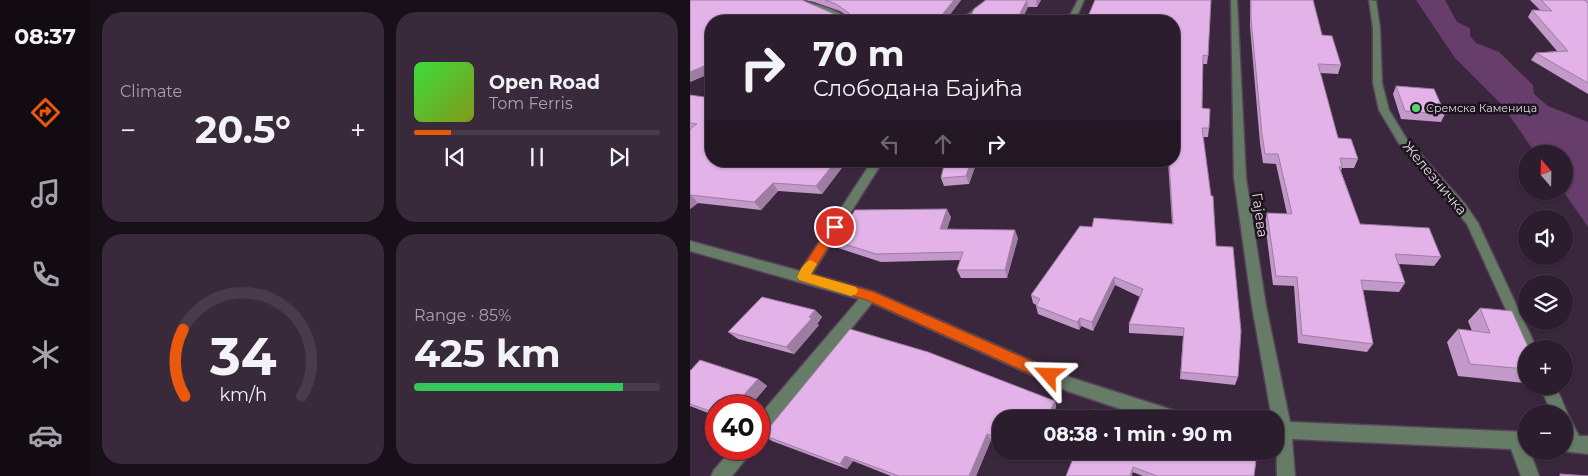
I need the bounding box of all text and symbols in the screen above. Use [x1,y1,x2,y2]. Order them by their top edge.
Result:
text: 08:37 [14,23,76,50]
text: 70 m [813,32,904,75]
icon: right [730,35,795,100]
text: Open Road [489,71,600,94]
text: Слободана Бајића [813,75,1023,102]
text: Climate [120,82,182,101]
text: Tom Ferris [489,94,573,113]
icon: directions [28,95,63,130]
place label: Сремска Каменица [1426,101,1537,115]
marker: Сремска Каменица [1410,102,1422,114]
text: 20.5° [195,106,291,153]
text: − [120,113,136,147]
text: + [350,113,366,147]
icon: left [876,130,904,158]
icon: ahead [929,130,957,158]
icon: right [982,130,1010,158]
street label: Железничка [1399,137,1471,219]
icon: previous [441,143,469,171]
icon: pause [523,143,551,171]
icon: next [605,143,633,171]
north arrow [1518,145,1572,200]
map controls [1518,145,1573,460]
icon: music [28,176,63,211]
street label: Гајева [1248,191,1272,239]
pin [814,206,856,248]
button: sound [1518,210,1573,265]
icon: arrive [821,213,849,241]
icon: phone [28,257,63,292]
button: layers [1518,275,1573,330]
text: Range · 85% [414,306,511,325]
text: 34 [209,325,276,388]
text: 425 km [414,330,561,377]
icon: climate [28,337,63,372]
button: + [1518,340,1573,395]
position arrow [1022,348,1074,400]
text: km/h [219,384,267,405]
speed limit sign: 40 [705,395,770,460]
button: − [1518,405,1573,460]
icon: car [28,418,63,453]
text: 08:38 · 1 min · 90 m [1043,423,1233,446]

